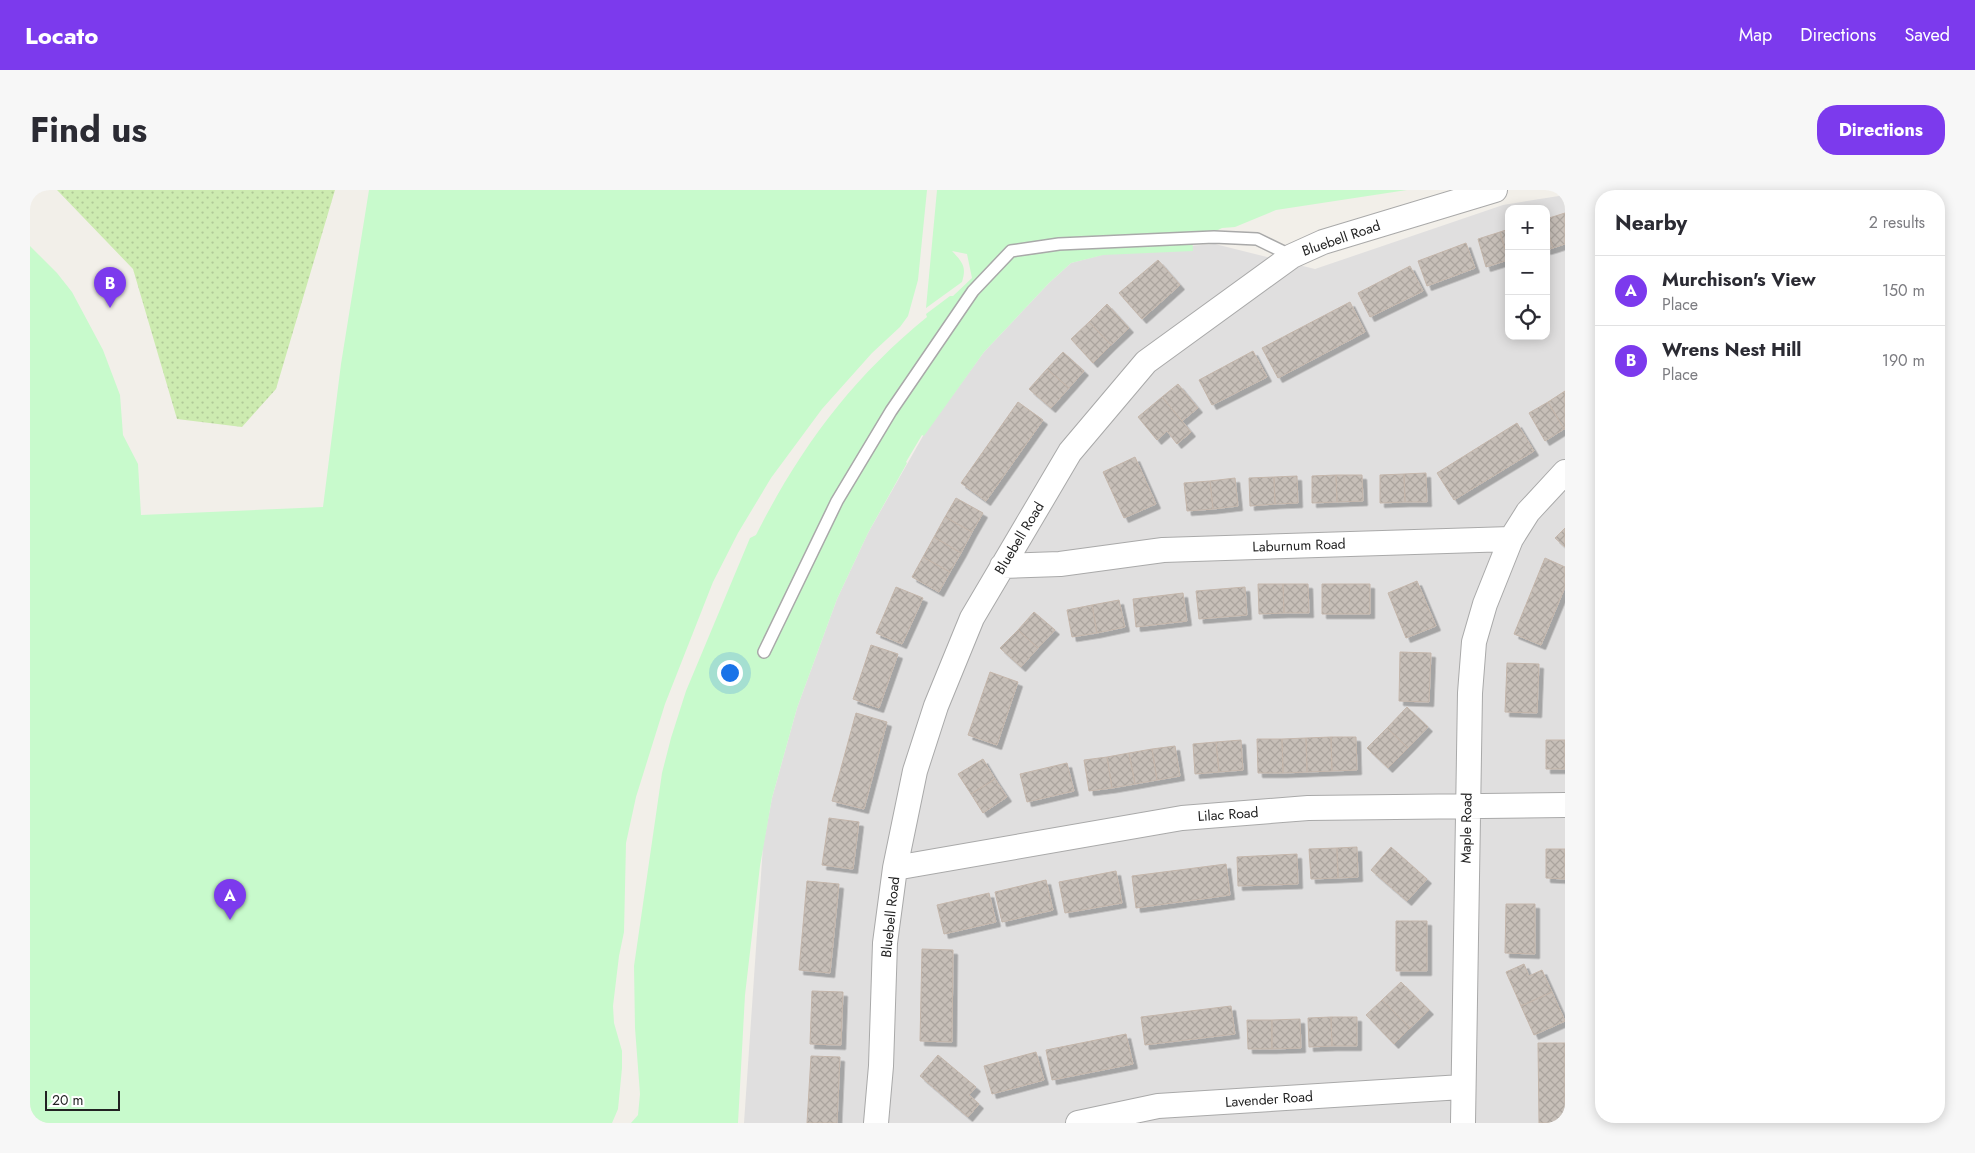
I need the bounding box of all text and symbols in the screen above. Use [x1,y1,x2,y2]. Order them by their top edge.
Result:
text: Locato [25,18,98,53]
text: Map [1739,22,1772,48]
text: Directions [1800,22,1876,48]
text: Saved [1904,22,1950,48]
text: Find us [30,105,147,155]
button: Directions [1817,105,1945,155]
map controls [1505,205,1550,340]
button: + [1505,205,1550,250]
text: Nearby [1615,208,1687,238]
text: 2 results [1869,211,1925,234]
street label: Bluebell Road [1299,215,1383,261]
button: − [1505,250,1550,295]
text: Murchison's View [1662,266,1816,293]
pin: B [94,267,126,308]
text: A [1625,279,1637,302]
text: 150 m [1882,279,1925,302]
text: Place [1662,293,1698,316]
button: locate [1505,295,1550,340]
text: Wrens Nest Hill [1662,336,1801,363]
text: B [1626,349,1636,372]
text: 190 m [1882,349,1925,372]
text: Place [1662,363,1698,386]
street label: Bluebell Road [989,498,1049,578]
street label: Laburnum Road [1252,533,1346,557]
your location [717,660,743,686]
street label: Maple Road [1455,792,1477,864]
street label: Lilac Road [1197,802,1259,826]
street label: Bluebell Road [876,875,904,959]
pin: A [214,879,246,920]
street label: Lavender Road [1224,1086,1314,1112]
scale bar [45,1088,120,1111]
text: 20 m [52,1090,84,1110]

